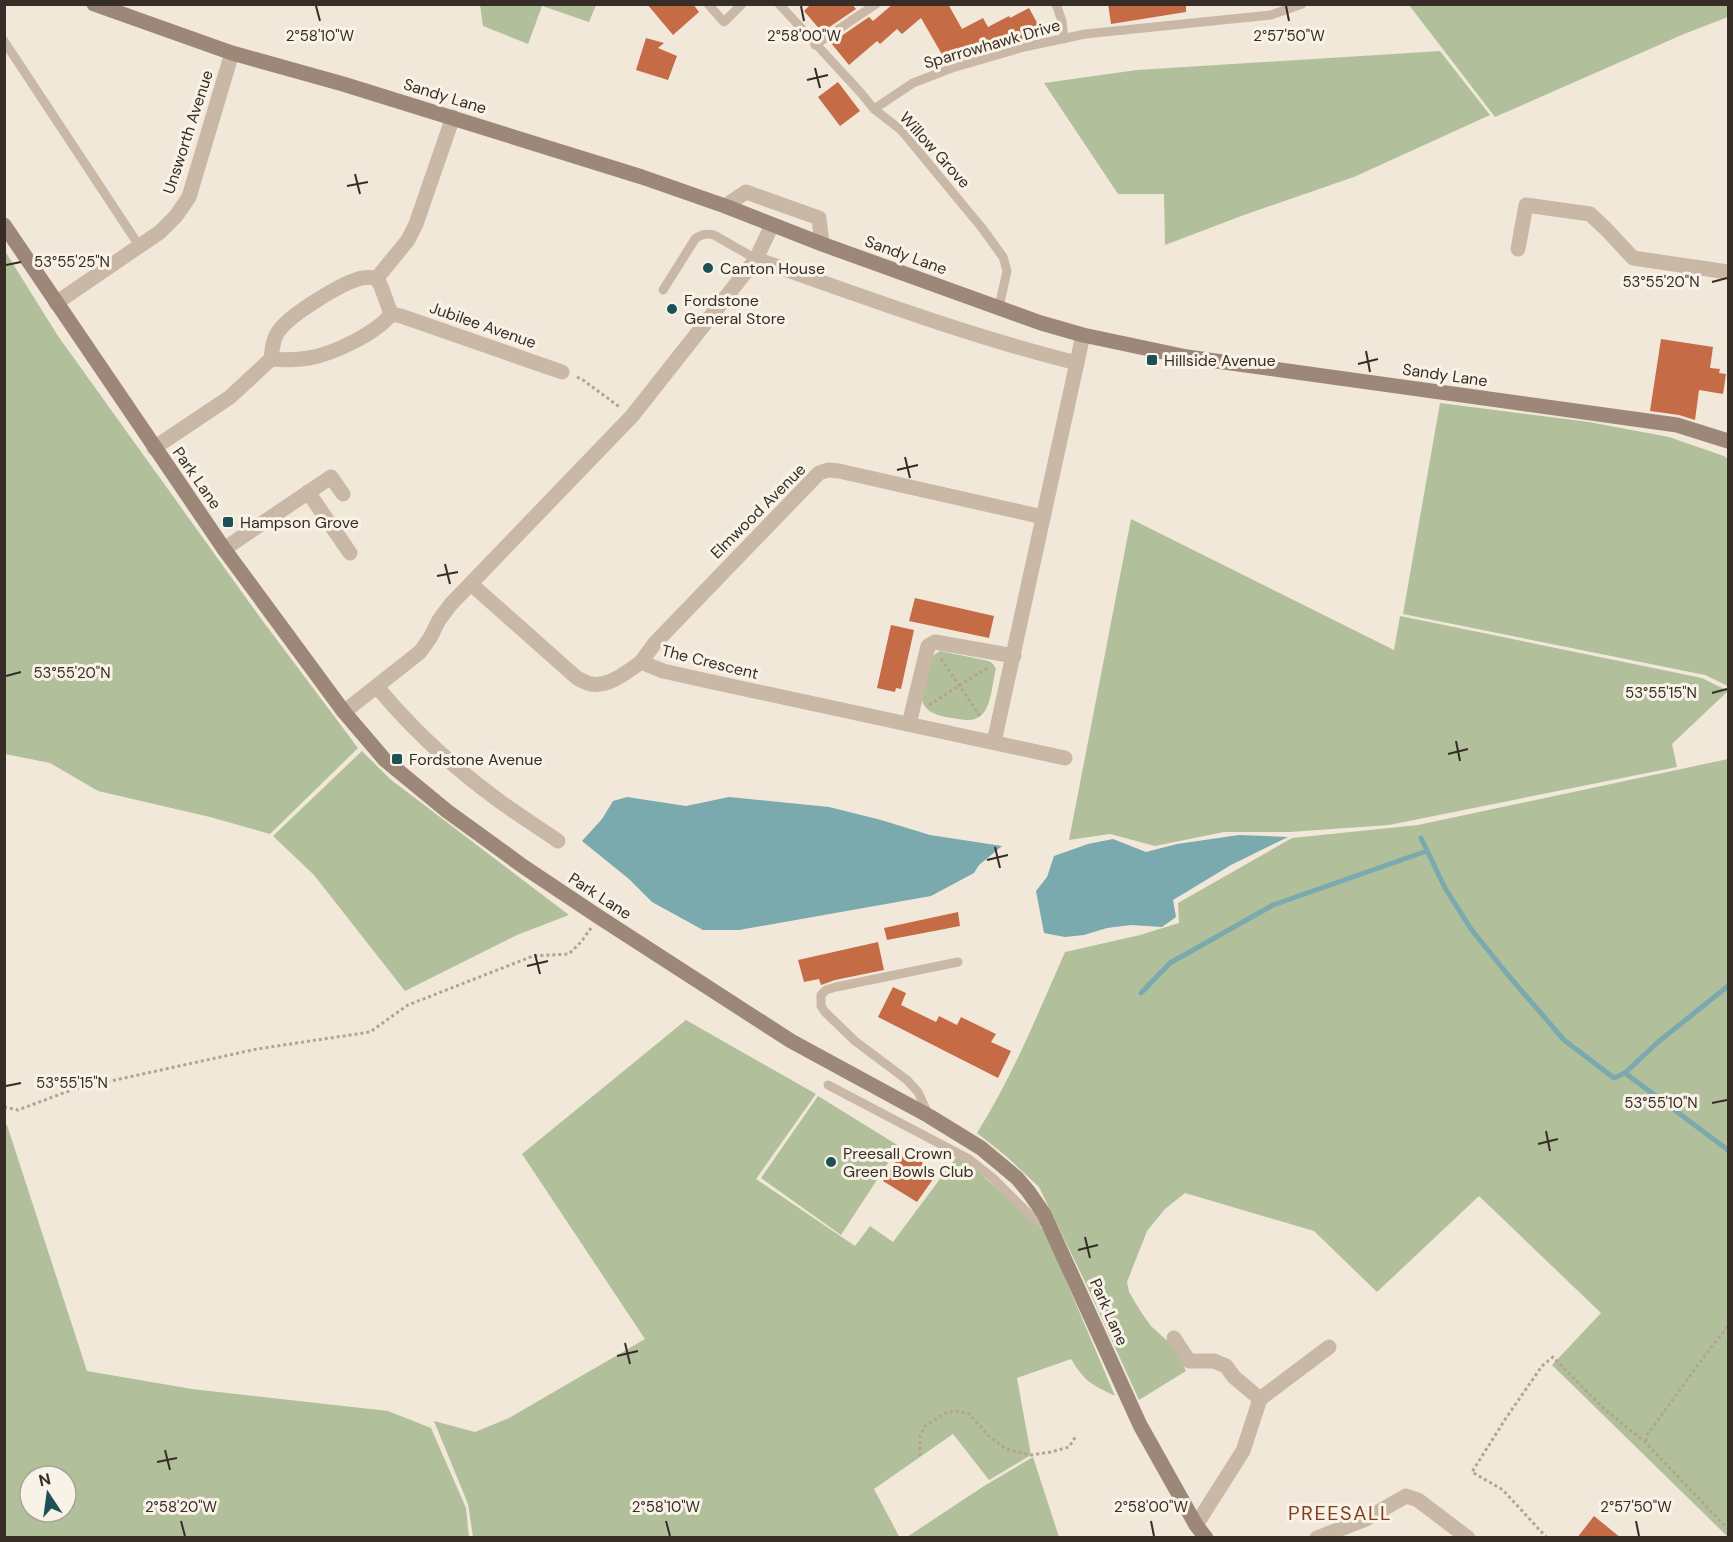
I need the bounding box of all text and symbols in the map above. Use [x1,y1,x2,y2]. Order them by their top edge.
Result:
street label: Sparrowhawk Drive [921,14,1063,74]
text: 2°58'10"W [286,26,355,46]
text: 2°58'00"W [767,26,841,46]
text: 2°57'50"W [1253,26,1325,46]
street label: Unsworth Avenue [158,68,218,196]
street label: Sandy Lane [401,73,489,119]
street label: Willow Grove [895,107,975,193]
street label: Sandy Lane [862,230,950,280]
text: 53°55'25"N [34,252,110,272]
place label: Canton House [720,258,825,279]
marker: Canton House [701,261,715,275]
text: 53°55'20"N [1622,272,1700,292]
place label: Fordstone General Store [684,290,785,329]
street label: Jubilee Avenue [427,297,539,353]
marker: Fordstone General Store [665,302,679,316]
place label: Hillside Avenue [1164,350,1276,371]
marker: Hillside Avenue [1145,353,1159,367]
street label: Sandy Lane [1401,359,1489,391]
street label: Park Lane [168,443,226,513]
street label: Elmwood Avenue [706,459,810,563]
place label: Hampson Grove [240,512,359,533]
marker: Hampson Grove [221,515,235,529]
street label: The Crescent [659,640,761,684]
text: 53°55'20"N [33,663,111,683]
text: 53°55'15"N [1625,683,1697,703]
place label: Fordstone Avenue [409,749,542,770]
marker: Fordstone Avenue [390,752,404,766]
street label: Park Lane [564,868,636,924]
text: 53°55'15"N [36,1073,108,1093]
text: 53°55'10"N [1624,1093,1698,1113]
place label: Preesall Crown Green Bowls Club [843,1143,973,1182]
marker: Preesall Crown Green Bowls Club [824,1155,838,1169]
street label: Park Lane [1085,1275,1133,1349]
north arrow [18,1464,78,1524]
text: N [37,1468,53,1491]
text: 2°58'20"W [145,1497,218,1517]
text: 2°58'10"W [632,1497,701,1517]
text: 2°58'00"W [1114,1497,1188,1517]
text: 2°57'50"W [1600,1497,1672,1517]
district label: PREESALL [1288,1500,1392,1526]

